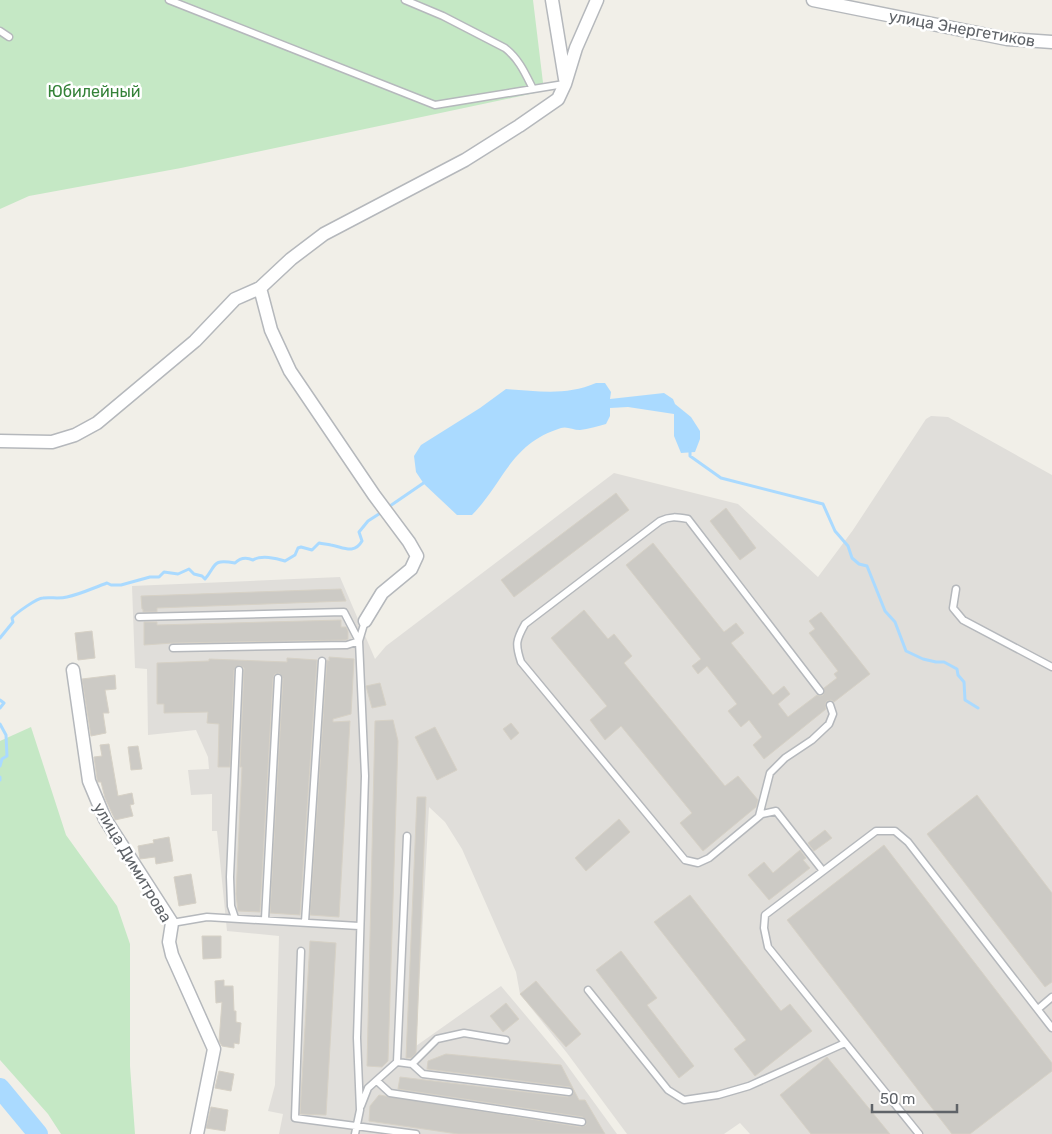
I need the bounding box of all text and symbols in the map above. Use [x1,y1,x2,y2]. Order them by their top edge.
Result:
street label: улица Энергетиков [887,6,1037,51]
park label: Юбилейный [47,82,141,101]
street label: улица Димитрова [89,799,176,926]
scale bar [872,1082,957,1114]
text: 50 m [880,1090,915,1108]

